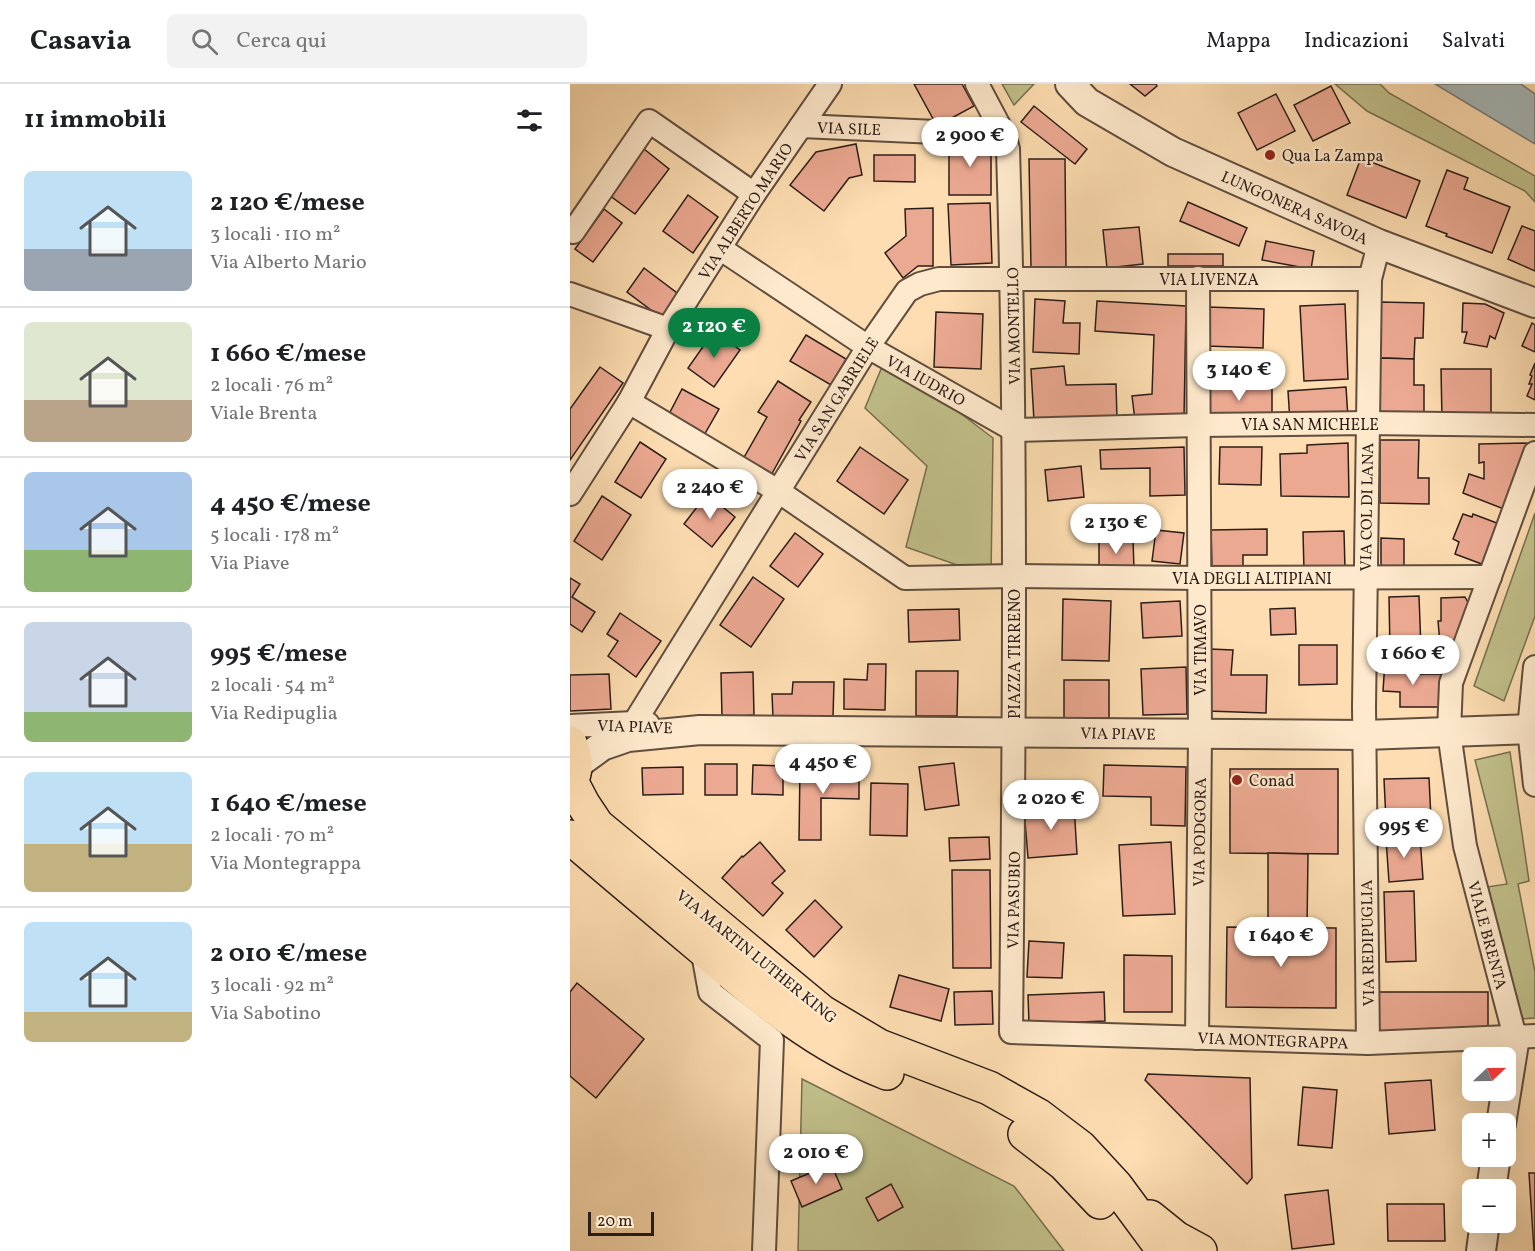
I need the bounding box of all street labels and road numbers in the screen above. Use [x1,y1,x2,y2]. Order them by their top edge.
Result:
street label: VIA SILE [816,118,881,142]
street label: VIA ALBERTO MARIO [694,139,799,285]
street label: LUNGONERA SAVOIA [1217,166,1371,251]
street label: VIA MONTELLO [1003,267,1027,385]
street label: VIA LIVENZA [1159,270,1259,292]
street label: VIA SAN GABRIELE [790,333,885,467]
street label: VIA IUDRIO [881,351,969,413]
street label: VIA SAN MICHELE [1241,415,1379,437]
street label: VIA COL DI LANA [1356,443,1380,572]
street label: VIA DEGLI ALTIPIANI [1172,569,1332,591]
street label: PIAZZA TIRRENO [1005,589,1027,719]
street label: VIA TIMAVO [1191,604,1213,696]
street label: VIA PIAVE [597,716,673,740]
street label: VIA PIAVE [1080,723,1156,747]
street label: VIA PODGORA [1189,777,1213,887]
street label: VIA PASUBIO [1003,851,1027,949]
street label: VIA REDIPUGLIA [1357,879,1381,1006]
street label: VIALE BRENTA [1461,879,1511,992]
street label: VIA MARTIN LUTHER KING [671,886,841,1029]
street label: VIA MONTEGRAPPA [1197,1028,1349,1056]

